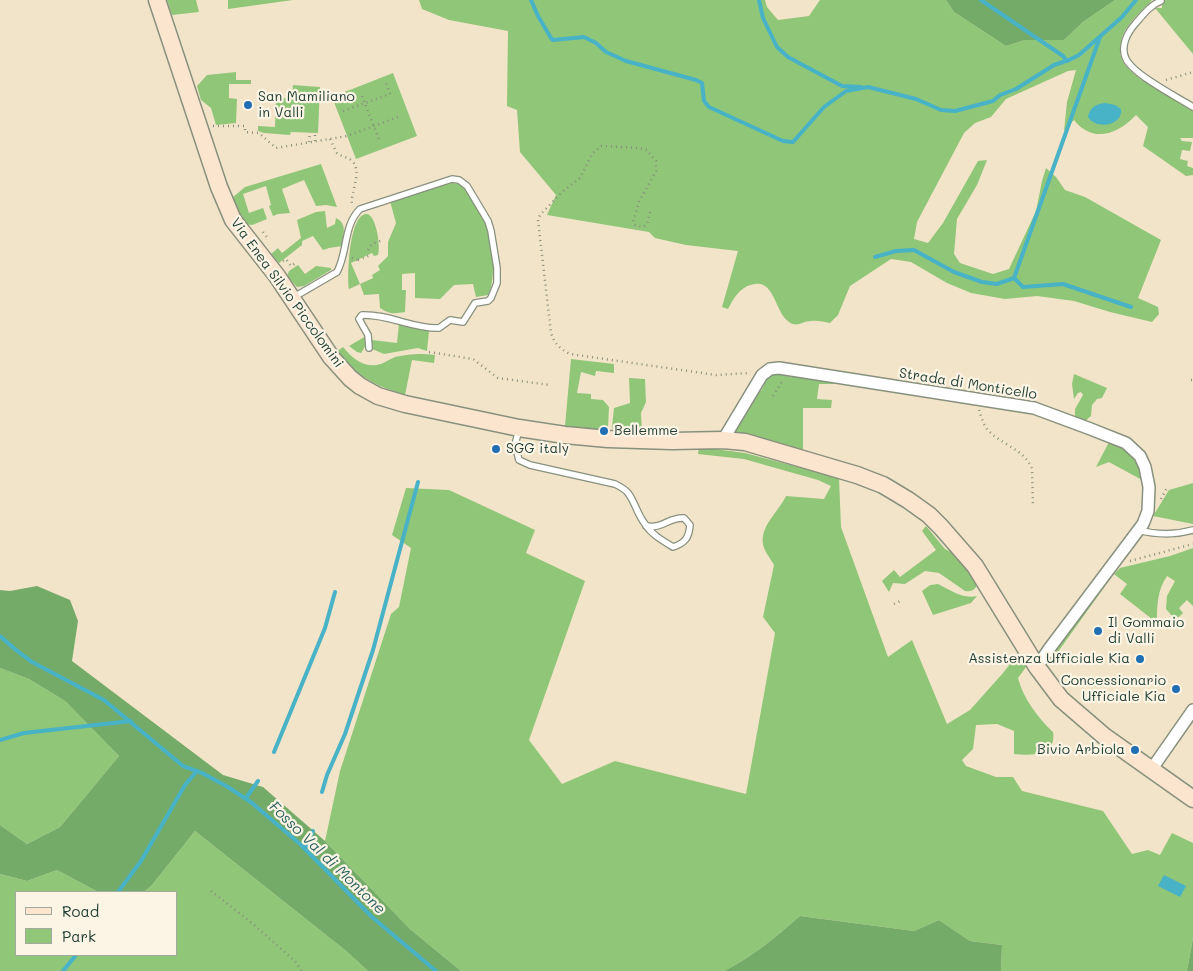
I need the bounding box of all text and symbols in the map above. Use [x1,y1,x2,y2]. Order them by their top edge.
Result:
place label: San Mamiliano in Valli [258,89,355,121]
marker: San Mamiliano in Valli [242,99,254,111]
street label: Via Enea Silvio Piccolomini [227,215,347,371]
street label: Strada di Monticello [898,365,1038,403]
place label: Bellemme [614,423,678,439]
marker: Bellemme [598,425,610,437]
place label: SGG italy [506,441,569,457]
marker: SGG italy [490,443,502,455]
place label: Il Gommaio di Valli [1108,615,1184,648]
marker: Il Gommaio di Valli [1092,625,1104,637]
place label: Assistenza Ufficiale Kia [968,651,1130,667]
marker: Assistenza Ufficiale Kia [1134,653,1146,665]
place label: Concessionario Ufficiale Kia [1061,673,1166,706]
marker: Concessionario Ufficiale Kia [1170,683,1182,695]
place label: Bivio Arbiola [1037,742,1125,758]
marker: Bivio Arbiola [1129,744,1141,756]
water label: Fosso Val di Montone [265,798,389,918]
legend [15,891,178,956]
text: Road [62,901,99,921]
text: Park [62,926,96,946]

